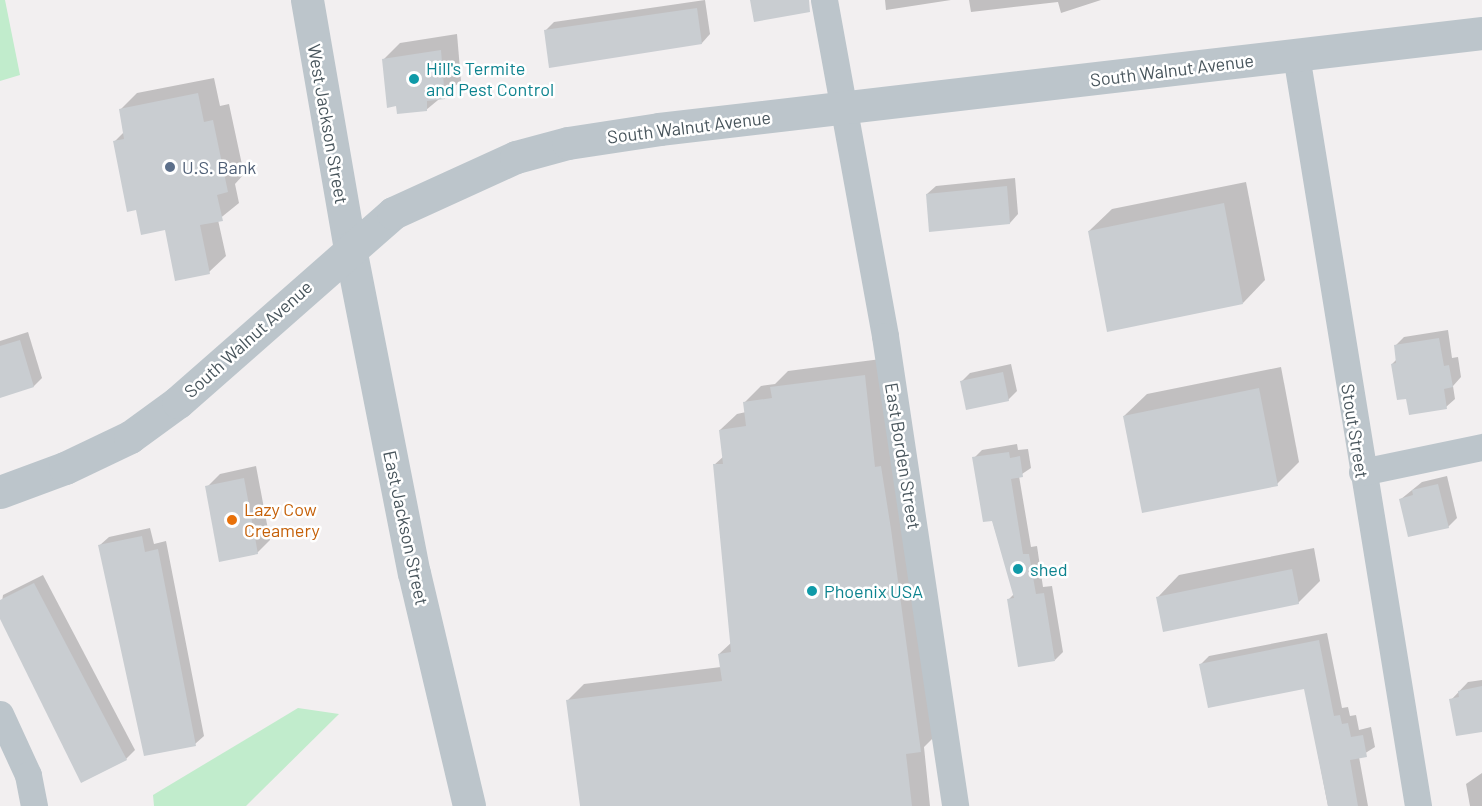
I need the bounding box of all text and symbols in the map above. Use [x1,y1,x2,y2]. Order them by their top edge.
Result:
street label: West Jackson Street [303,42,353,206]
street label: South Walnut Avenue [1089,49,1255,91]
place label: Hill's Termite and Pest Control [426,58,554,100]
marker: Hill's Termite and Pest Control [407,72,421,86]
street label: South Walnut Avenue [606,106,772,148]
place label: U.S. Bank [182,156,256,178]
marker: U.S. Bank [163,160,177,174]
street label: South Walnut Avenue [180,276,316,402]
street label: East Borden Street [881,381,925,531]
street label: Stout Street [1337,382,1373,480]
street label: East Jackson Street [379,449,433,607]
place label: Lazy Cow Creamery [244,499,320,542]
marker: Lazy Cow Creamery [225,513,239,527]
place label: shed [1030,558,1068,580]
marker: shed [1011,562,1025,576]
place label: Phoenix USA [824,580,923,602]
marker: Phoenix USA [805,584,819,598]

